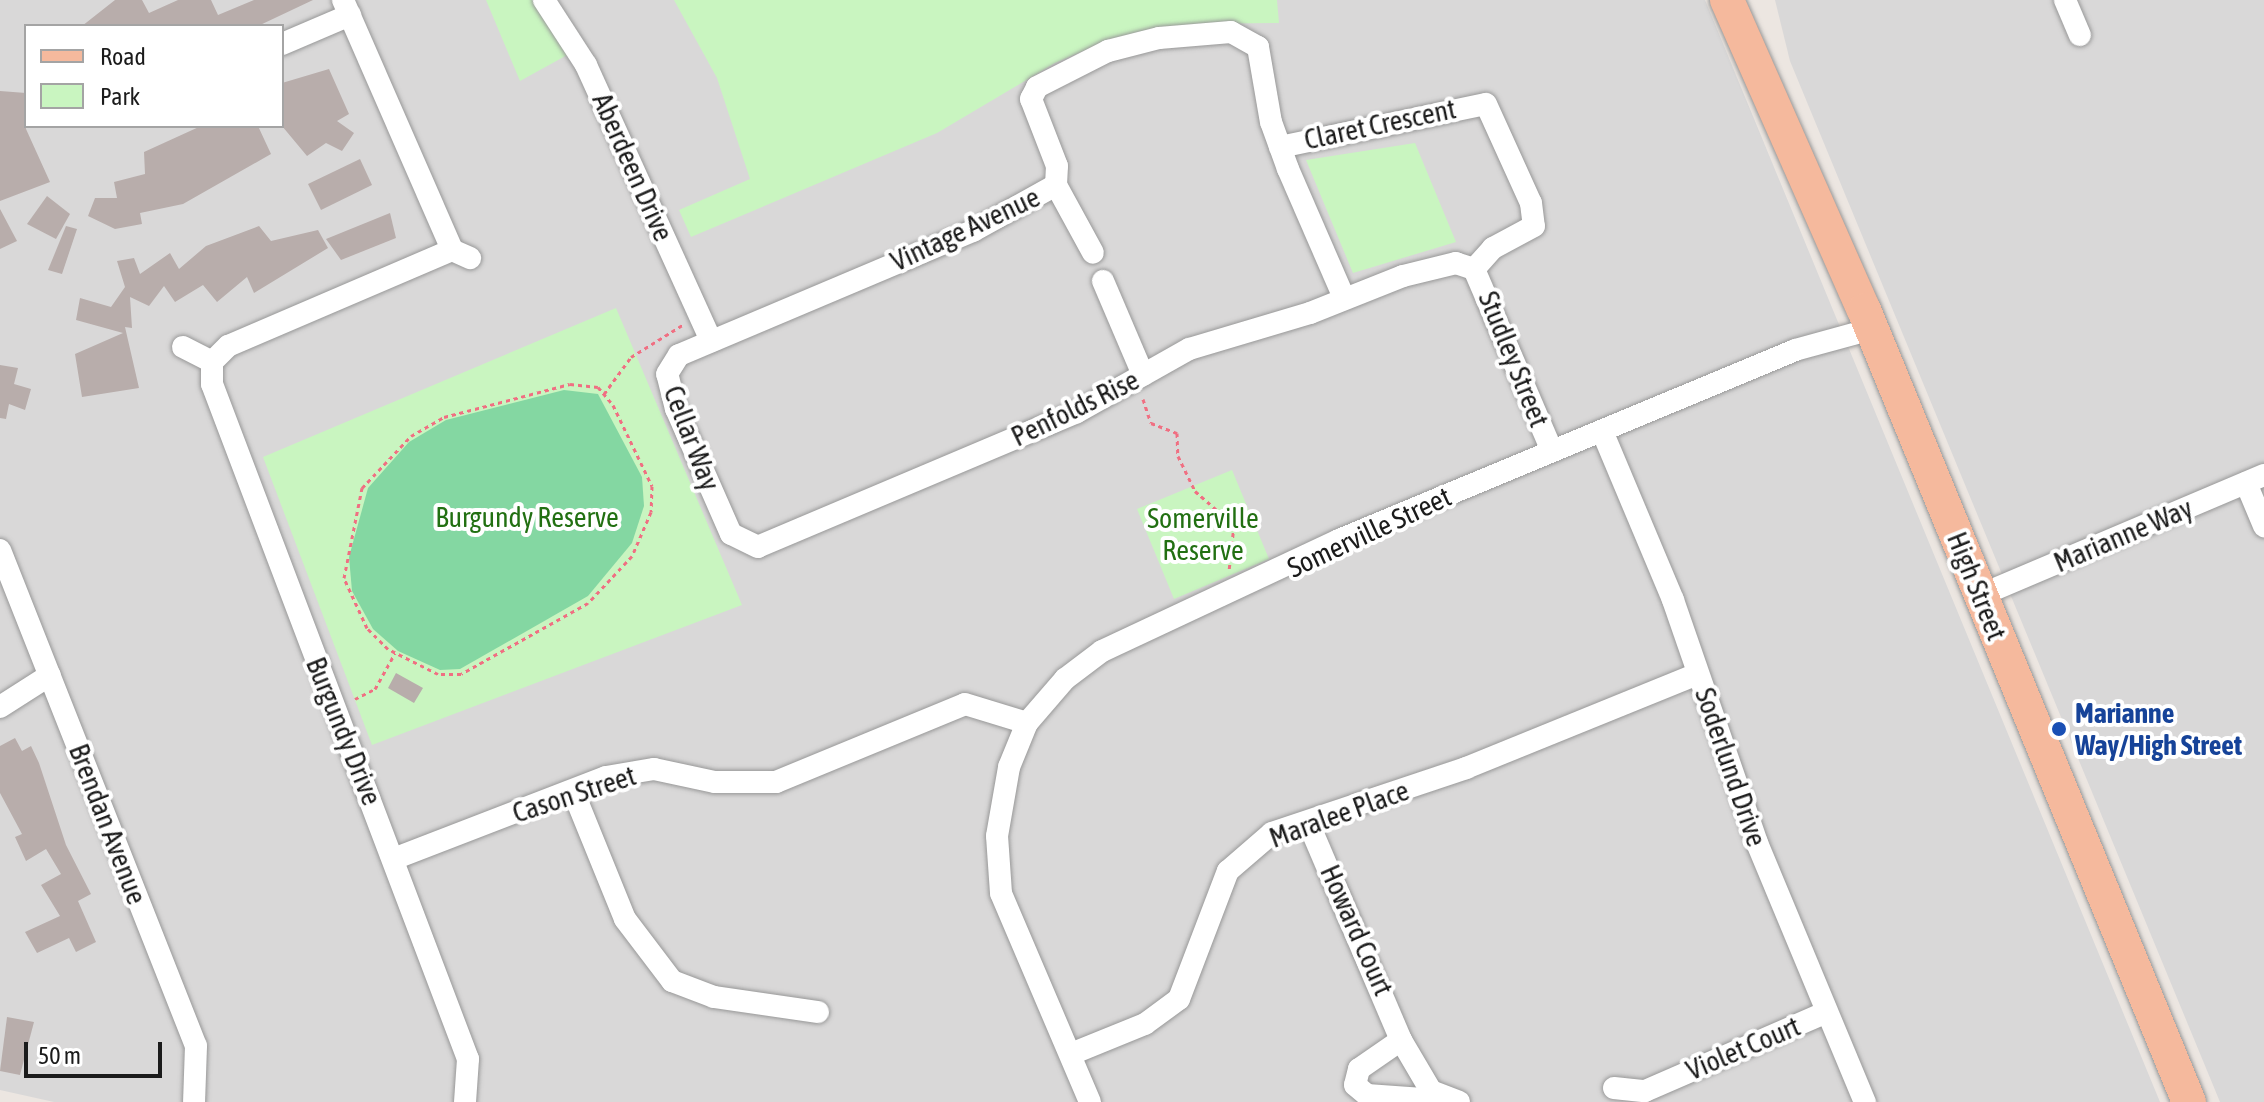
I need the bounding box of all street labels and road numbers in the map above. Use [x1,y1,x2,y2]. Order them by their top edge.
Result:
street label: Aberdeen Drive [585,88,681,246]
street label: Claret Crescent [1301,92,1459,156]
street label: Vintage Avenue [885,180,1045,278]
street label: Studley Street [1472,286,1556,432]
street label: Penfolds Rise [1006,363,1144,453]
street label: Cellar Way [657,381,727,495]
street label: Somerville Street [1282,479,1456,585]
street label: Marianne Way [2049,491,2197,579]
street label: High Street [1940,527,2014,645]
street label: Burgundy Drive [299,652,389,810]
street label: Soderlund Drive [1688,683,1774,851]
street label: Brendan Avenue [62,739,154,909]
street label: Cason Street [508,758,640,830]
street label: Maralee Place [1265,773,1413,855]
street label: Howard Court [1313,860,1401,1000]
street label: Violet Court [1681,1009,1805,1087]

